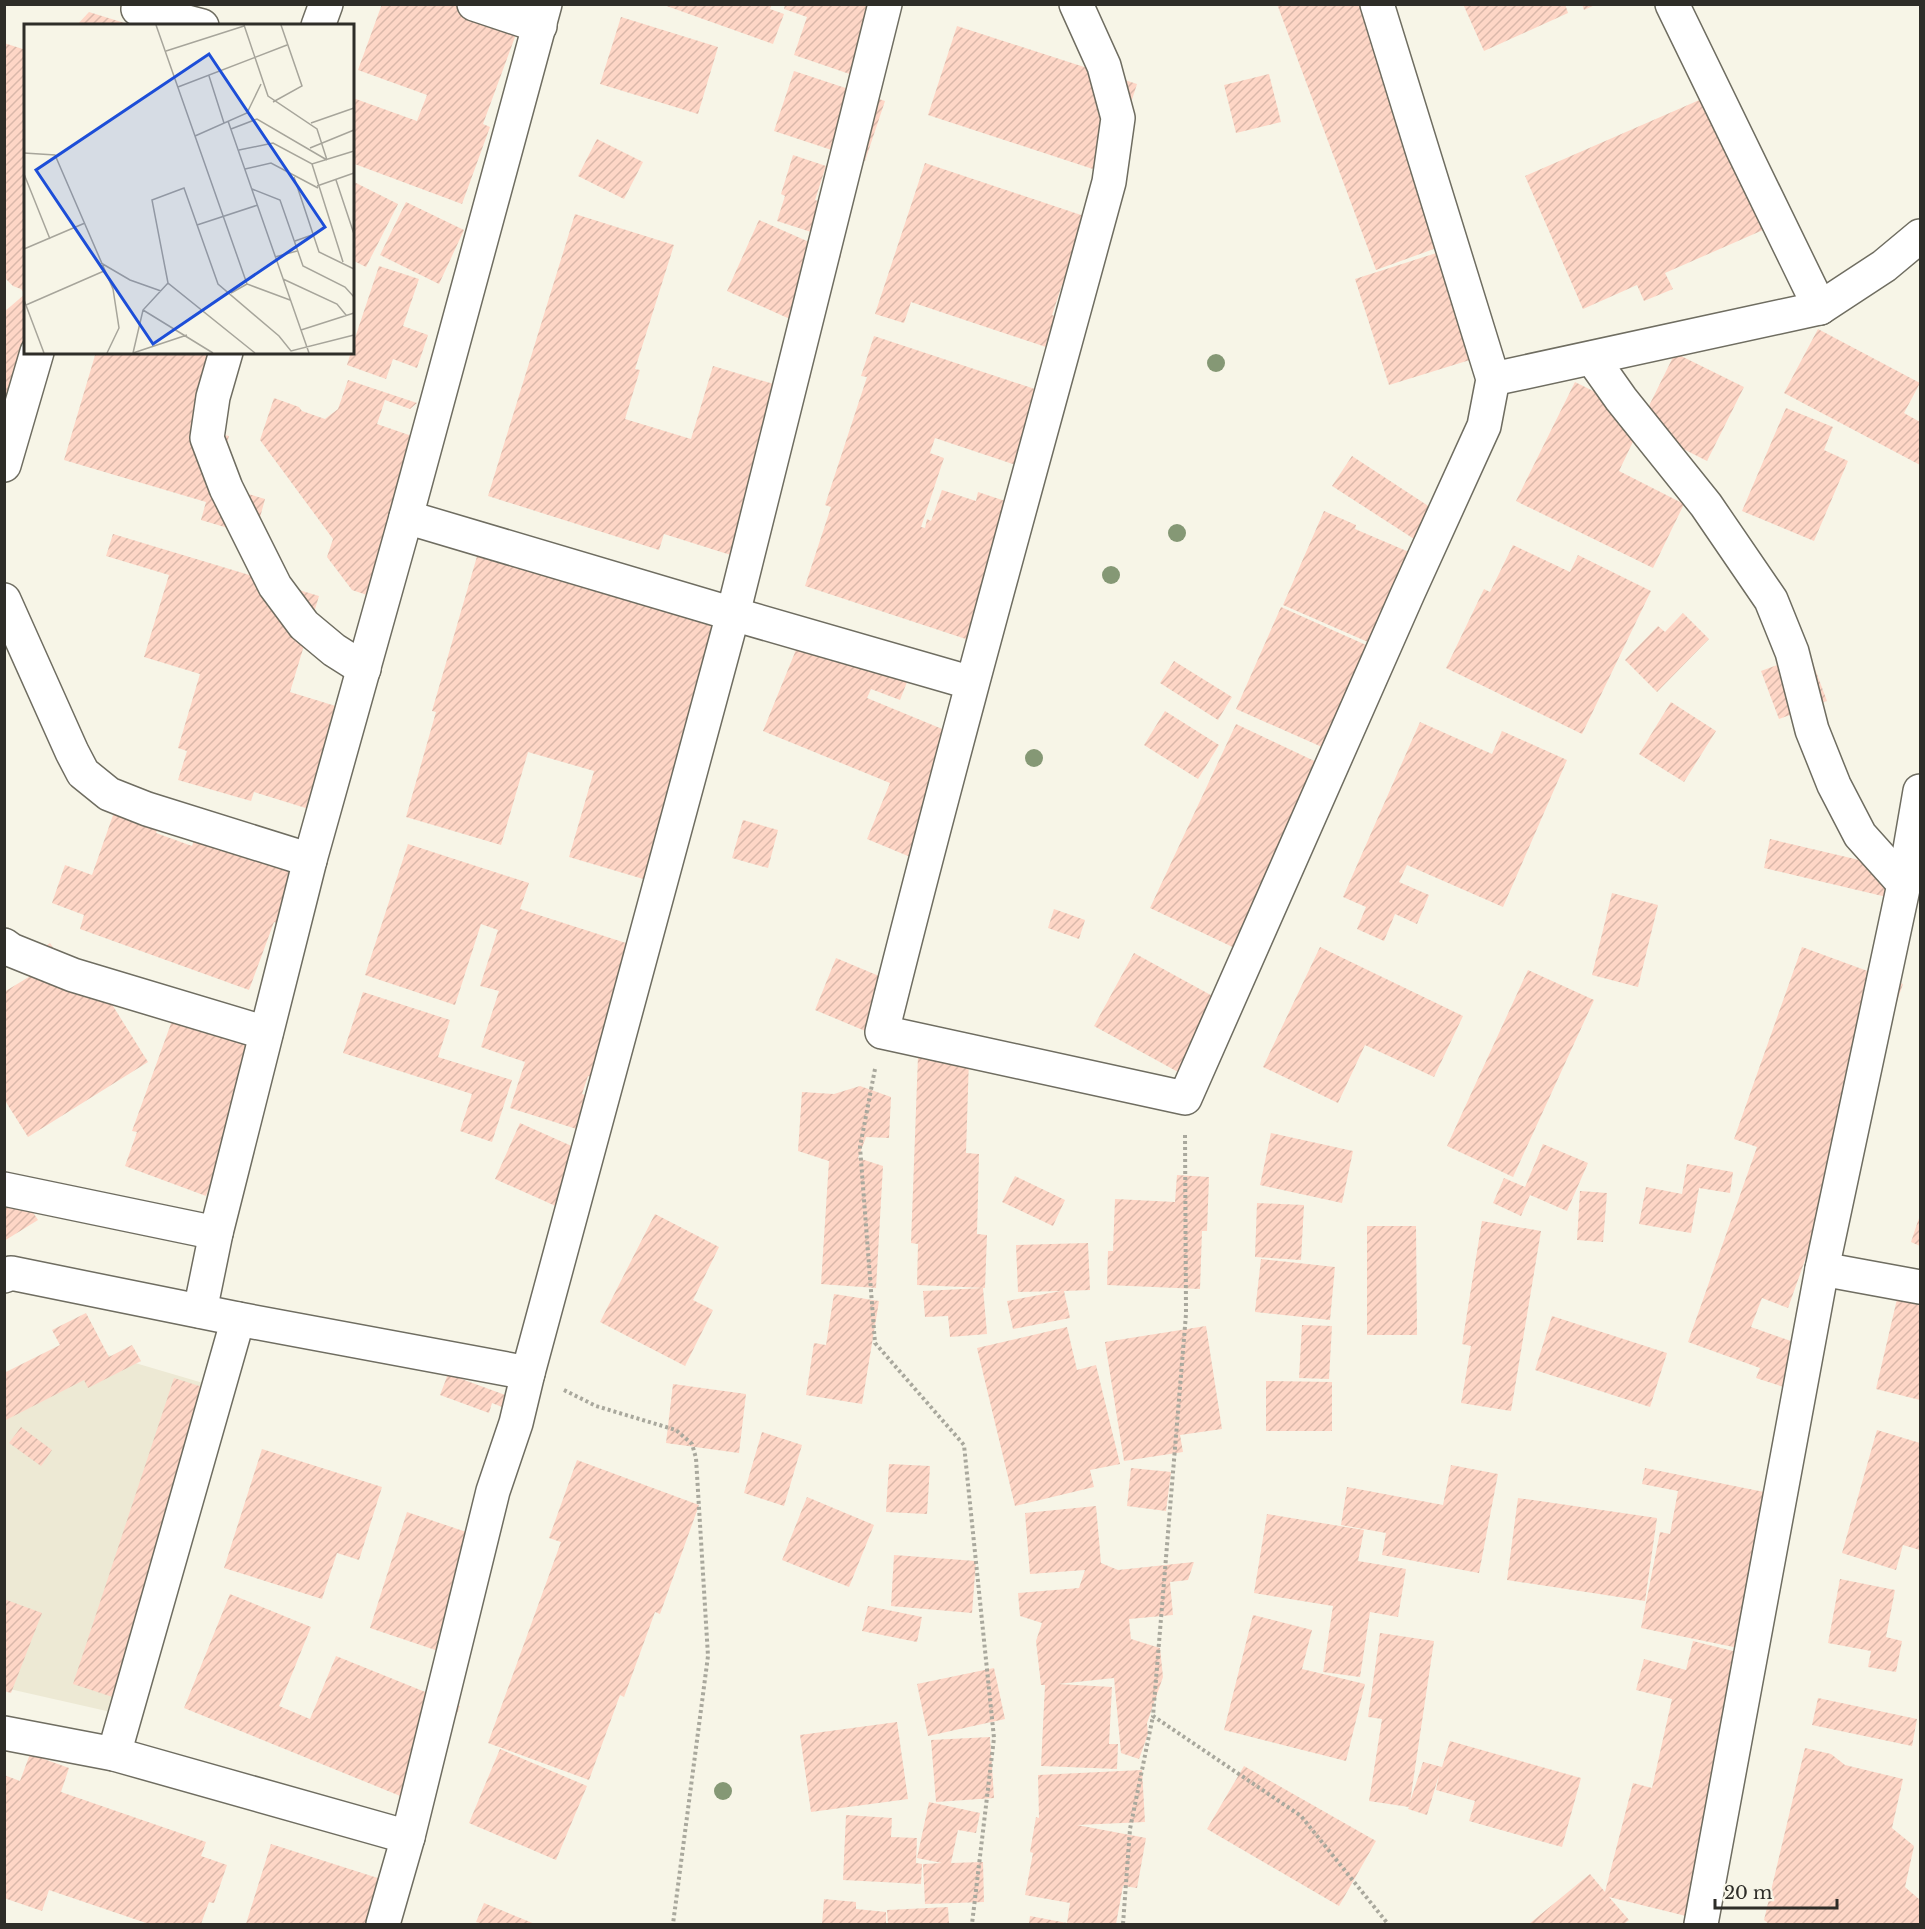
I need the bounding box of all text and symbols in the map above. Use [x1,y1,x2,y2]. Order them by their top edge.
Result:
inset map [24,24,354,354]
scale bar [1715,1872,1836,1910]
text: 20 m [1724,1882,1772,1904]

